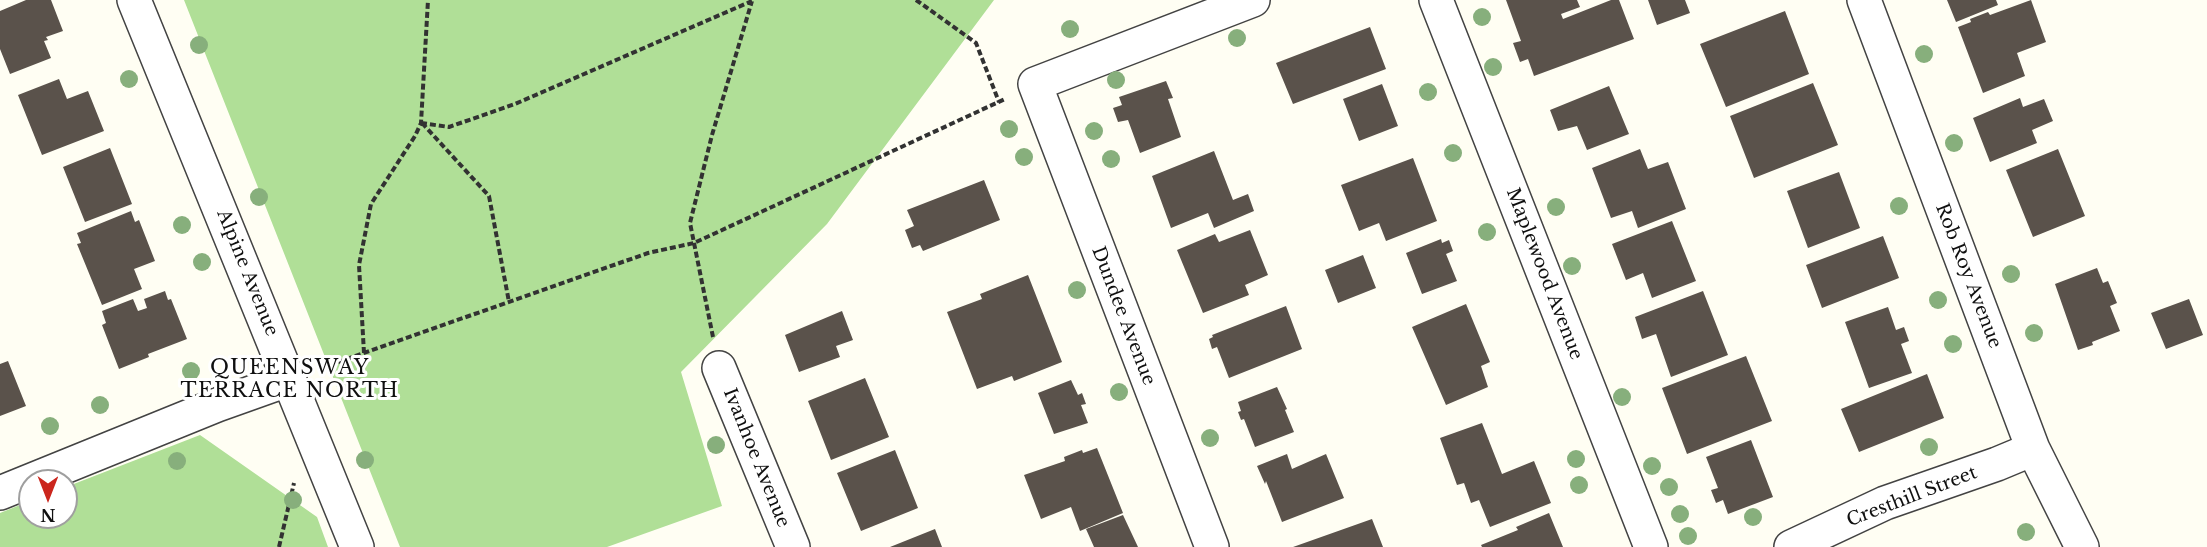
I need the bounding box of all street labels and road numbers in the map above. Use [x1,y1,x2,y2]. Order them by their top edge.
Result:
street label: Maplewood Avenue [1501,185,1587,363]
street label: Rob Roy Avenue [1930,201,2006,351]
street label: Alpine Avenue [212,207,282,339]
street label: Dundee Avenue [1087,244,1159,388]
street label: Ivanhoe Avenue [718,385,794,531]
street label: Cresthill Street [1844,462,1980,532]

